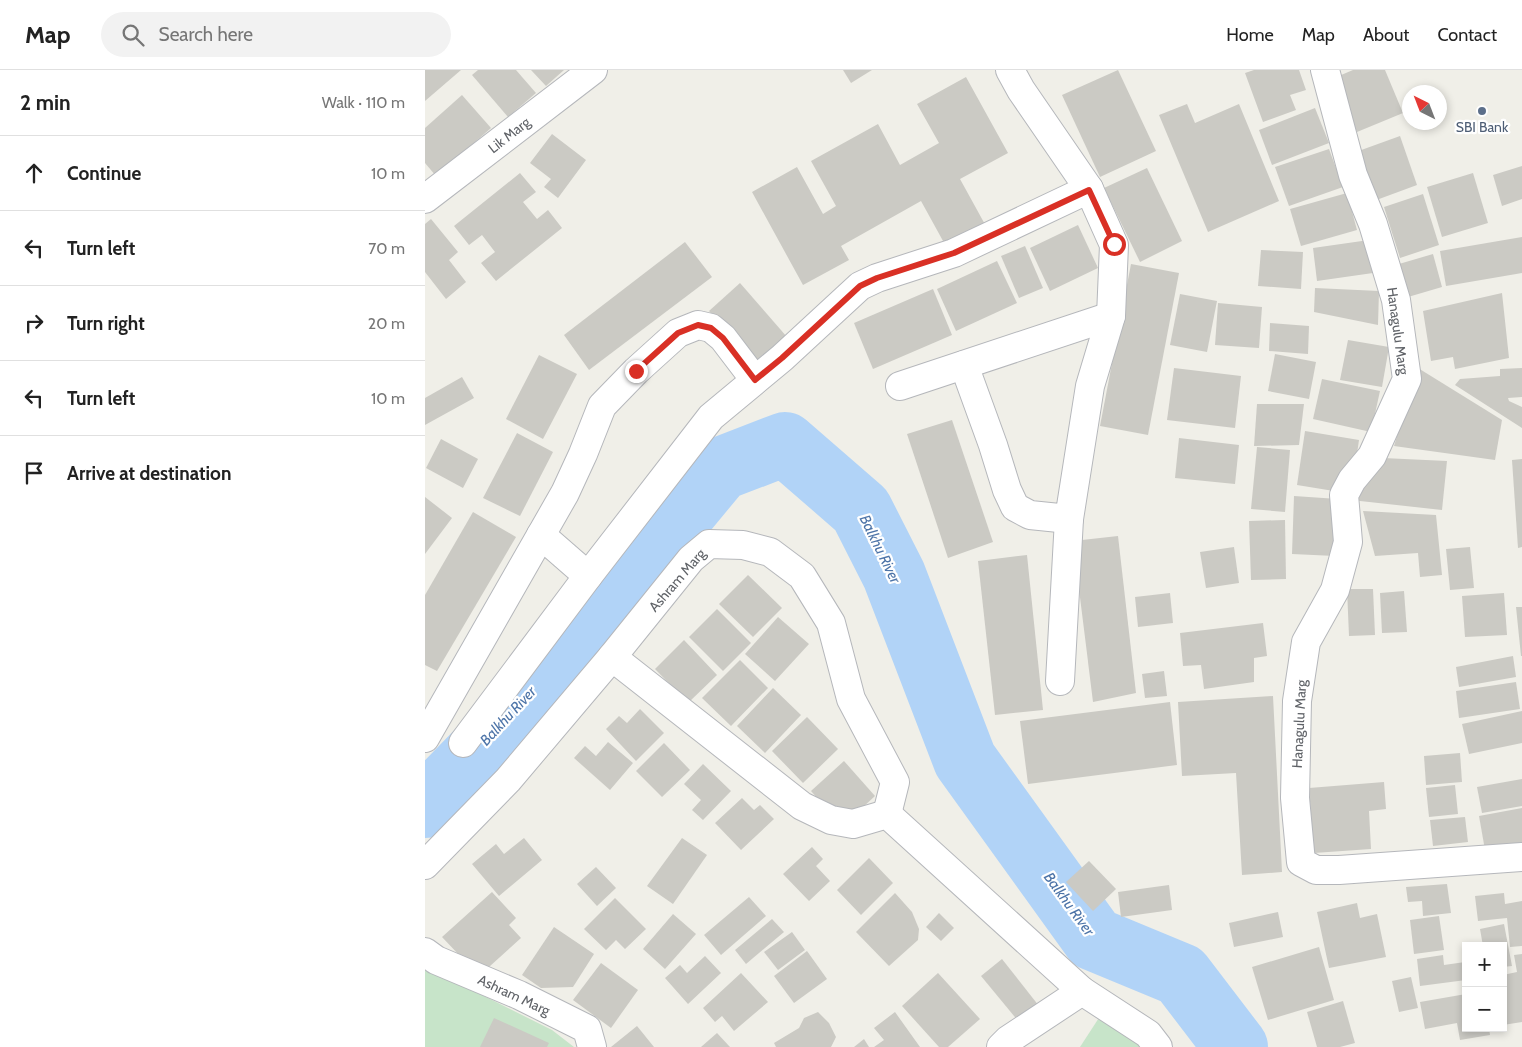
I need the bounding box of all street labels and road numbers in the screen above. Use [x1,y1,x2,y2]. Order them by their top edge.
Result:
street label: Lik Marg [484,112,535,157]
street label: Hanagulu Marg [1383,286,1413,377]
street label: Ashram Marg [645,544,710,615]
street label: Hanagulu Marg [1288,678,1310,769]
street label: Ashram Marg [475,970,554,1020]

